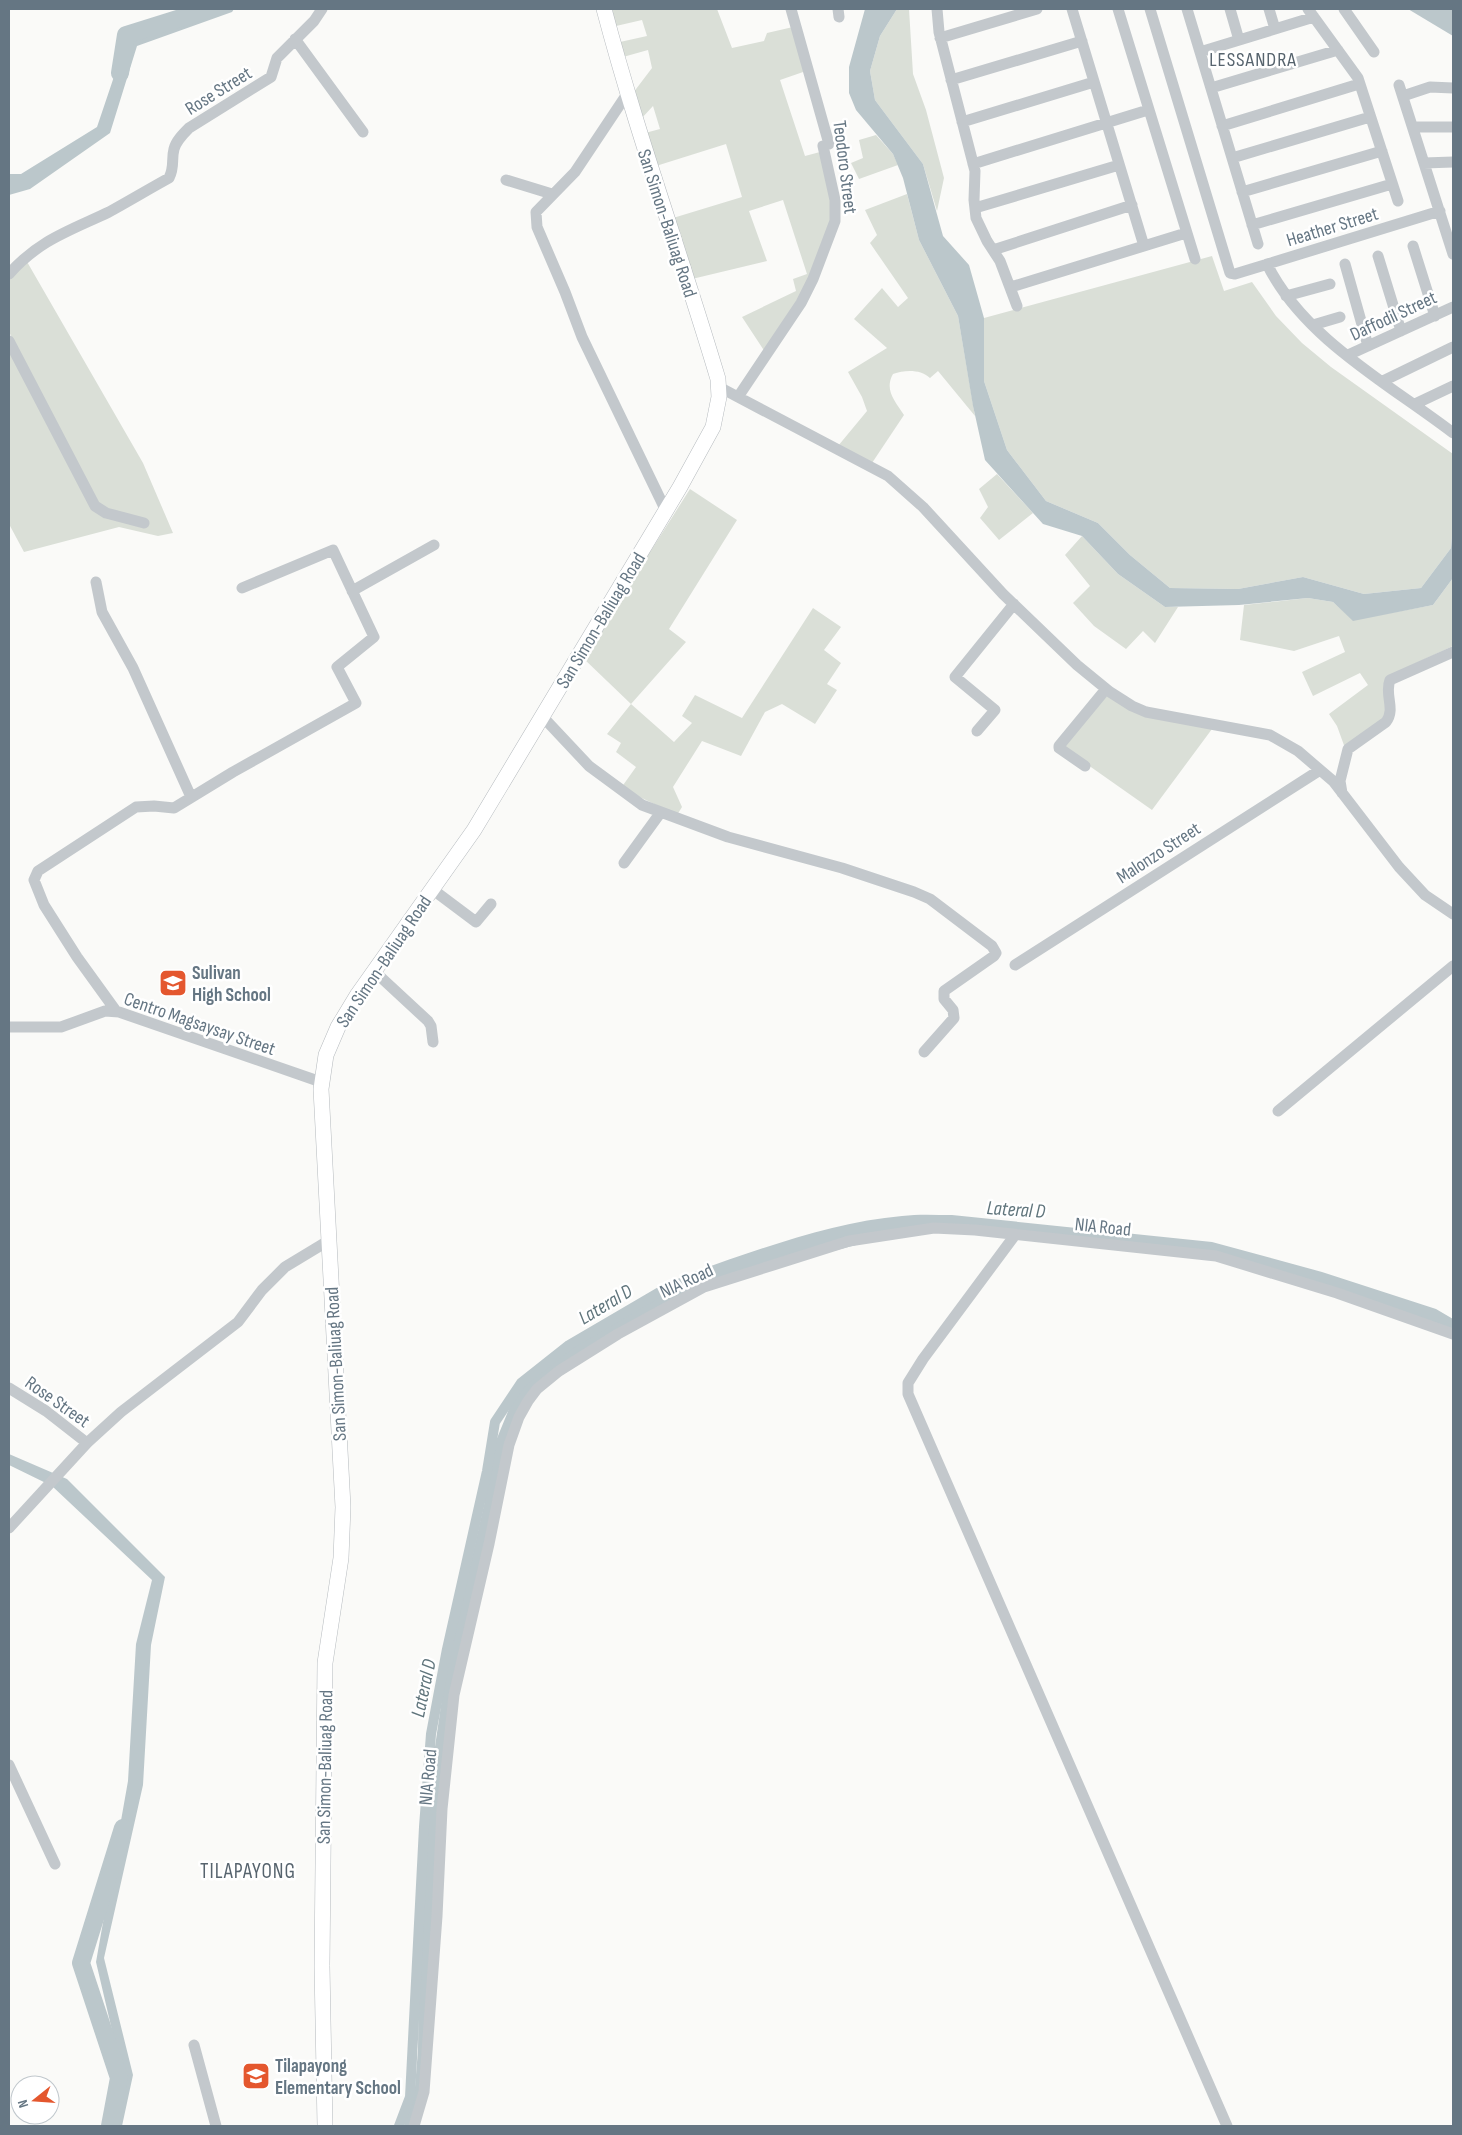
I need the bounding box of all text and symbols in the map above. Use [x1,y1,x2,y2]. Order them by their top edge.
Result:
district label: LESSANDRA [1209,48,1297,72]
street label: Rose Street [181,62,256,121]
street label: Teodoro Street [827,119,862,215]
street label: San Simon-Baliuag Road [632,147,701,300]
street label: Heather Street [1284,203,1381,252]
street label: Daffodil Street [1347,286,1441,346]
street label: San Simon-Baliuag Road [552,549,651,693]
street label: Malonzo Street [1112,817,1205,889]
street label: San Simon-Baliuag Road [332,891,437,1032]
place label: Sulivan High School [192,962,271,1007]
school or university icon: Sulivan High School [158,968,188,998]
street label: Centro Magsaysay Street [121,988,278,1061]
water label: Lateral D [986,1196,1046,1224]
street label: NIA Road [1074,1213,1132,1242]
street label: NIA Road [656,1259,717,1304]
water label: Lateral D [574,1279,637,1330]
street label: San Simon-Baliuag Road [321,1286,352,1442]
street label: Rose Street [20,1372,94,1433]
water label: Lateral D [406,1657,442,1719]
street label: San Simon-Baliuag Road [313,1690,338,1844]
street label: NIA Road [415,1748,442,1806]
district label: TILAPAYONG [200,1859,296,1884]
place label: Tilapayong Elementary School [275,2055,401,2100]
school or university icon: Tilapayong Elementary School [241,2061,271,2091]
north arrow [10,2075,60,2125]
text: N [14,2098,32,2110]

